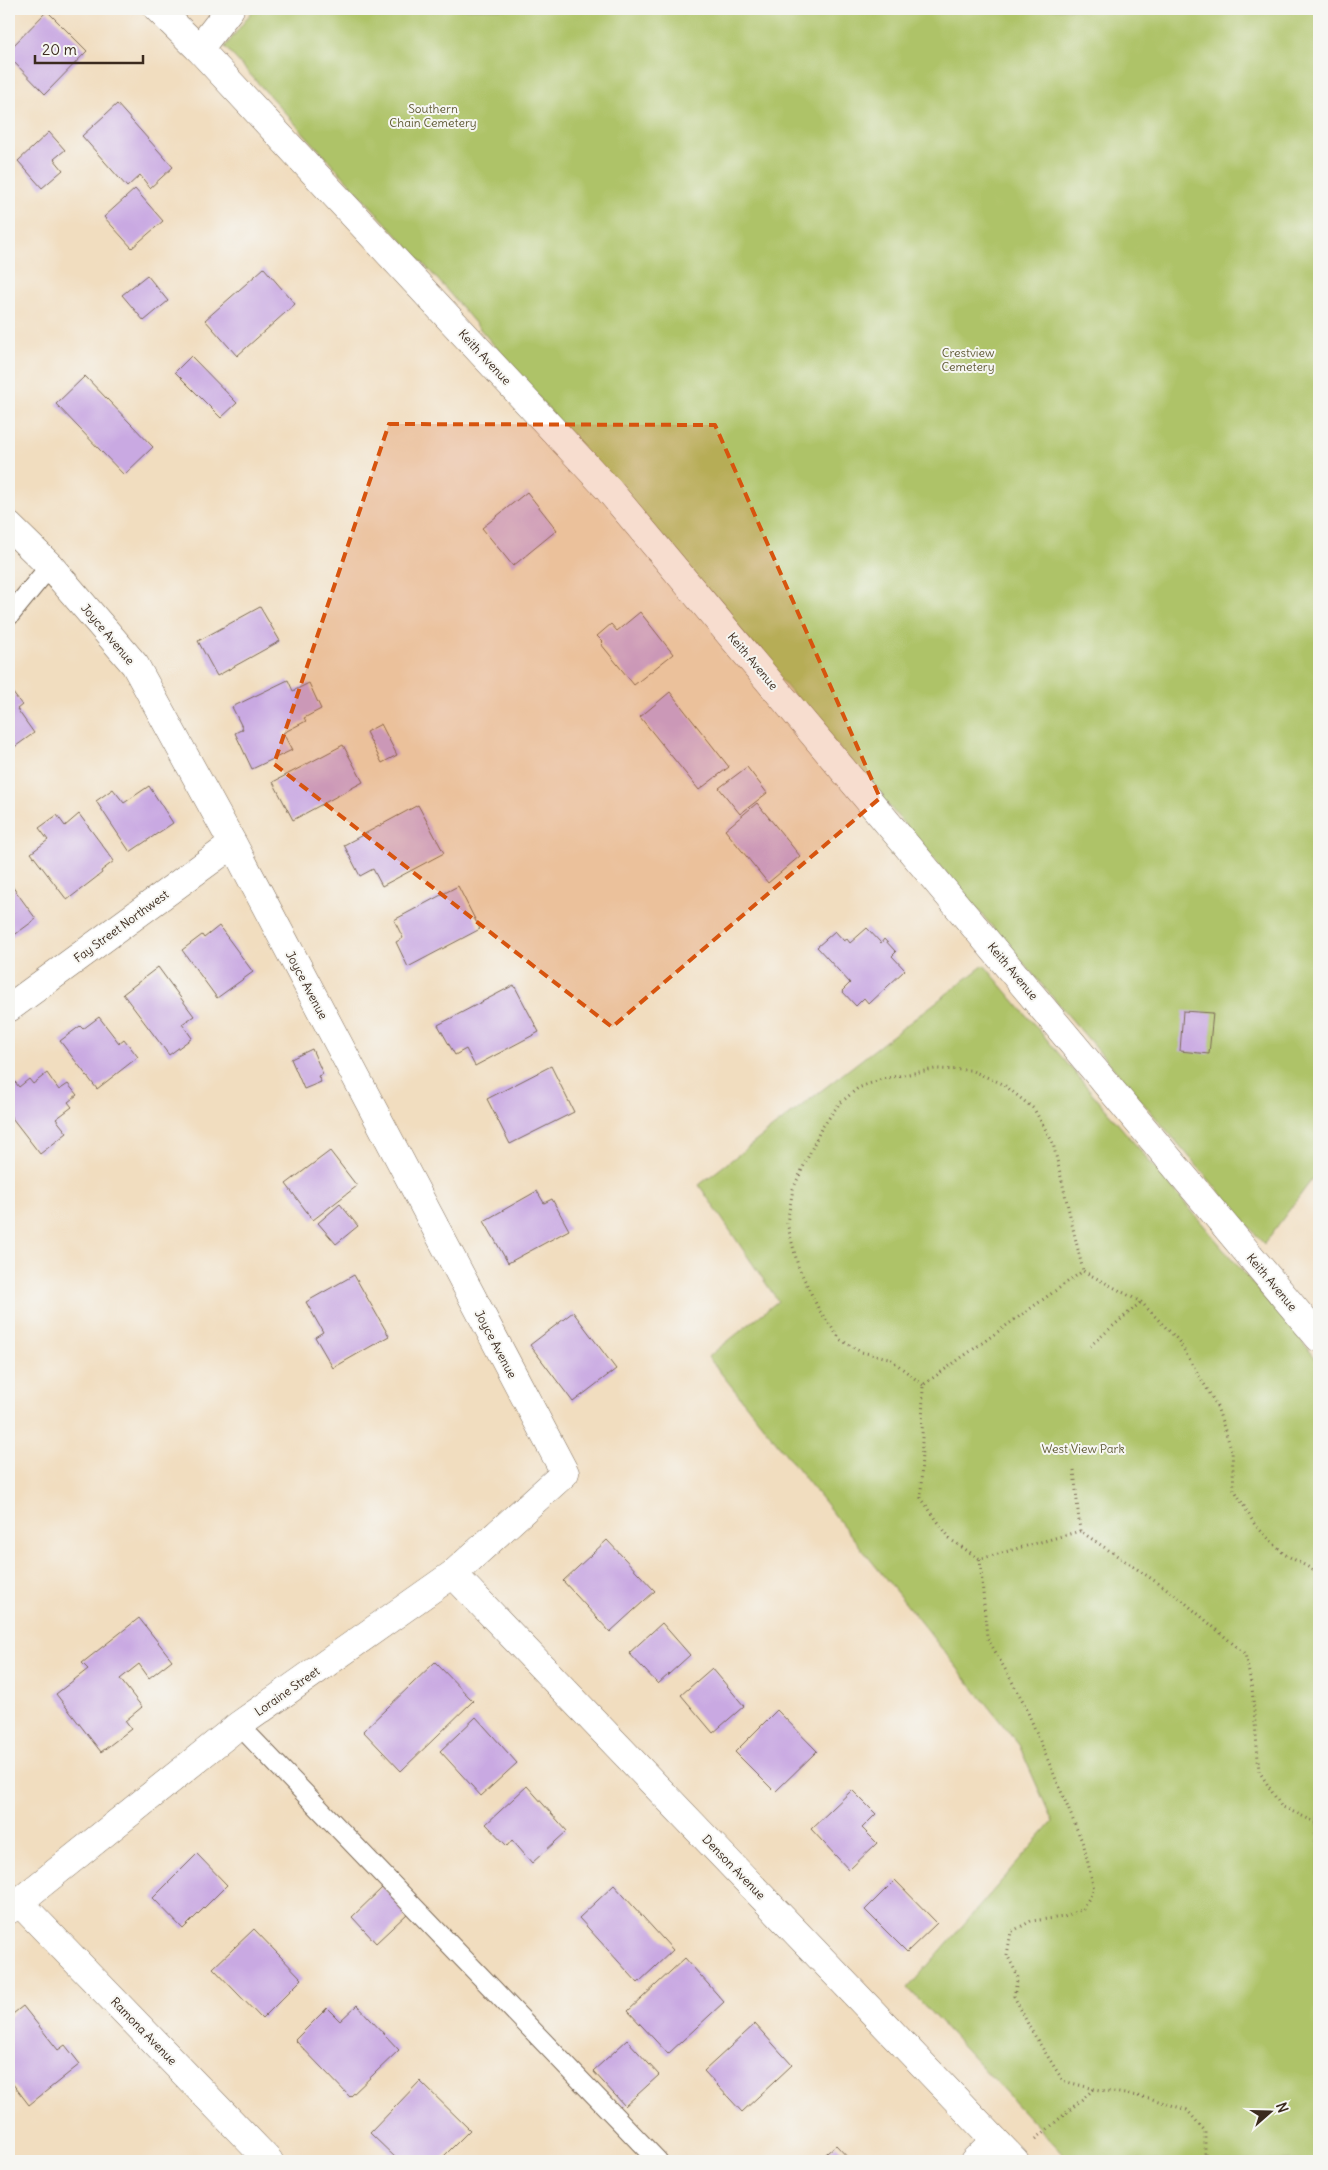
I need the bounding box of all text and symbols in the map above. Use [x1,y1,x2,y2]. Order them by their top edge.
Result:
scale bar [35,32,142,64]
text: 20 m [42,40,77,59]
park label: Southern Chain Cemetery [389,101,477,130]
street label: Keith Avenue [456,326,514,388]
park label: Crestview Cemetery [941,345,995,374]
street label: Joyce Avenue [78,600,138,668]
street label: Keith Avenue [725,629,781,693]
street label: Fay Street Northwest [71,887,171,965]
street label: Keith Avenue [985,939,1041,1003]
street label: Joyce Avenue [283,948,331,1022]
street label: Keith Avenue [1244,1250,1300,1314]
street label: Joyce Avenue [472,1307,520,1381]
park label: West View Park [1041,1441,1125,1456]
street label: Loraine Street [252,1663,322,1719]
street label: Denson Avenue [699,1832,769,1902]
street label: Ramona Avenue [108,1994,180,2068]
north arrow [1246,2088,1296,2138]
text: N [1272,2100,1292,2115]

